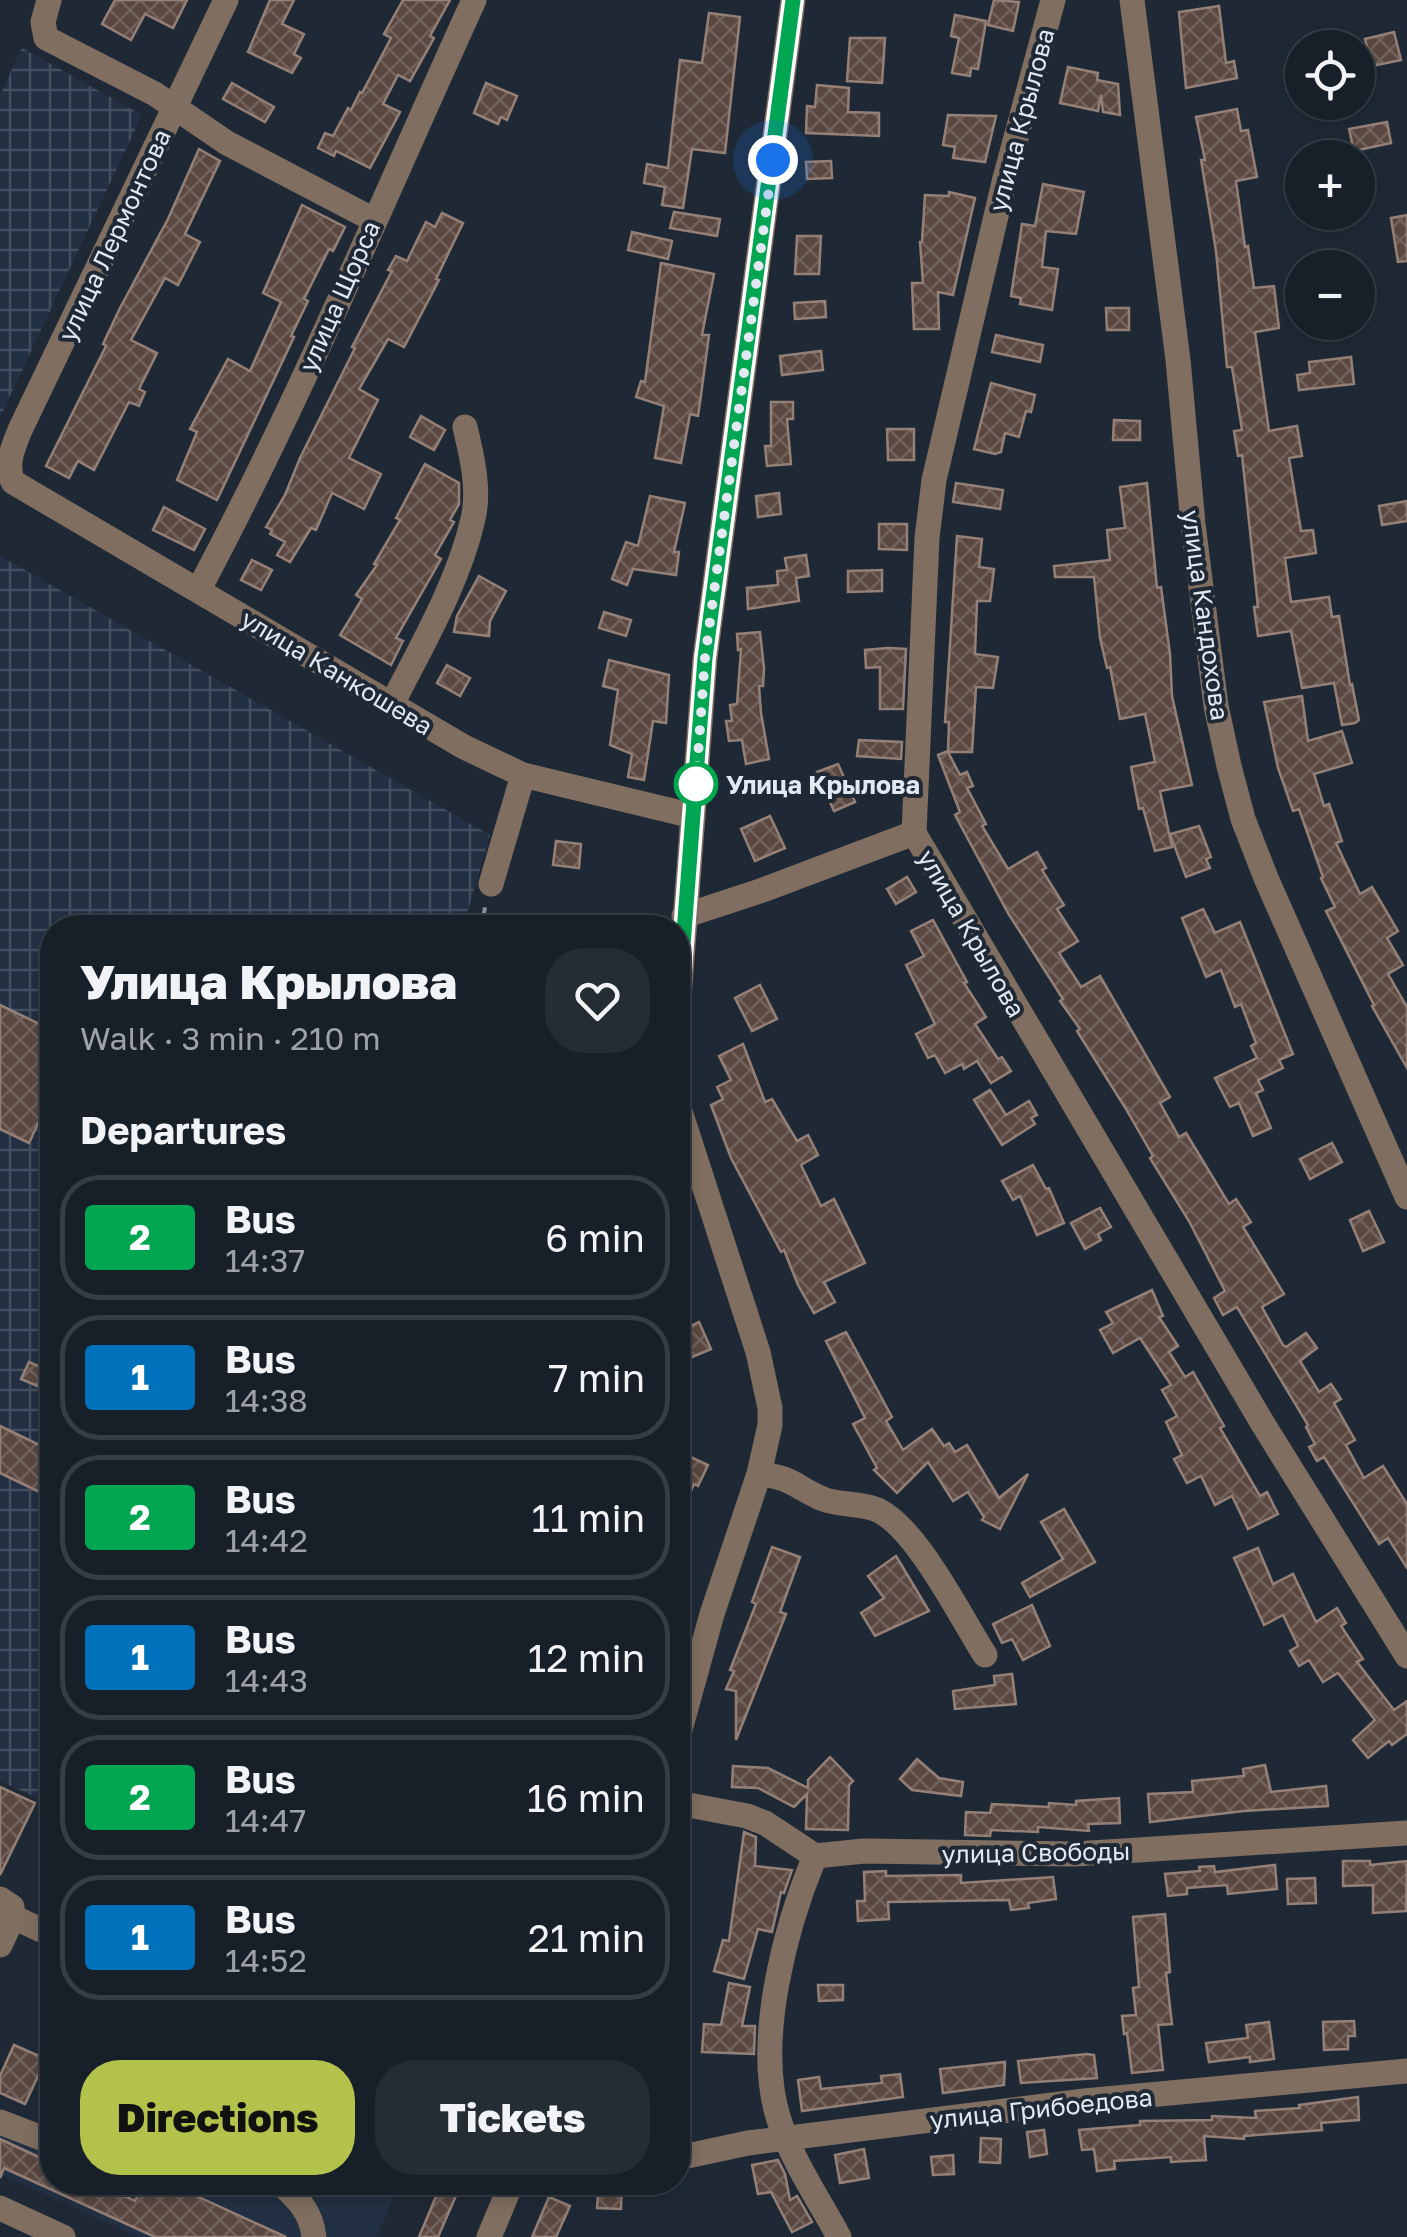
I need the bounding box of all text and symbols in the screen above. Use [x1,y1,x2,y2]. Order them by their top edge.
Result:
street label: улица Крылова [982,25,1060,215]
map controls [1285,30,1375,340]
button: locate [1285,30,1375,120]
street label: улица Лермонтова [51,124,177,346]
your location [748,135,798,185]
button: + [1285,140,1375,230]
street label: улица Щорса [292,216,386,376]
button: − [1285,250,1375,340]
street label: улица Кандохова [1176,508,1236,722]
street label: улица Канкошева [236,603,438,741]
marker: Улица Крылова [675,763,717,805]
place label: Улица Крылова [726,769,920,800]
street label: улица Крылова [911,844,1033,1022]
button: heart [545,948,650,1053]
text: Улица Крылова [80,952,457,1010]
text: Walk · 3 min · 210 m [80,1019,381,1057]
text: Departures [80,1107,286,1152]
text: Bus [225,1196,296,1241]
text: 6 min [545,1215,645,1260]
text: 2 [129,1216,151,1258]
text: 14:37 [225,1241,305,1279]
text: Bus [225,1336,296,1381]
text: 7 min [548,1355,645,1400]
text: 1 [131,1356,149,1398]
text: 14:38 [225,1381,308,1419]
text: Bus [225,1476,296,1521]
text: 11 min [531,1495,645,1540]
text: 2 [129,1496,151,1538]
text: 14:42 [225,1521,308,1559]
text: Bus [225,1616,296,1661]
text: 12 min [528,1635,645,1680]
text: 1 [131,1636,149,1678]
text: 14:43 [225,1661,308,1699]
text: Bus [225,1756,296,1801]
text: 16 min [527,1775,645,1820]
text: 2 [129,1776,151,1818]
text: 14:47 [225,1801,306,1839]
street label: улица Свободы [941,1835,1131,1869]
text: Bus [225,1896,296,1941]
text: 21 min [528,1915,645,1960]
text: 1 [131,1916,149,1958]
text: 14:52 [225,1941,307,1979]
button: Directions [80,2060,355,2175]
button: Tickets [375,2060,650,2175]
street label: улица Грибоедова [928,2081,1154,2135]

